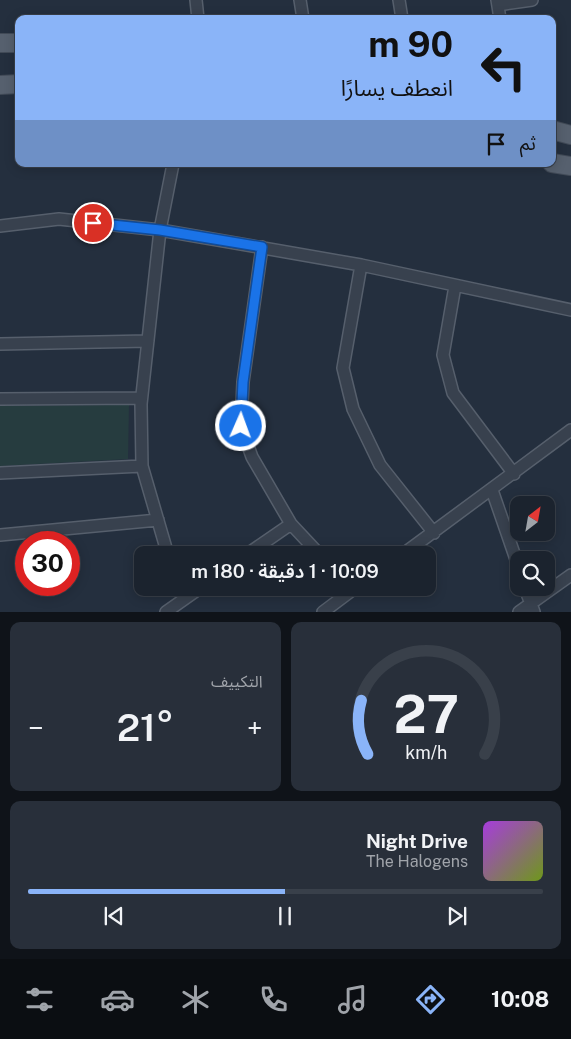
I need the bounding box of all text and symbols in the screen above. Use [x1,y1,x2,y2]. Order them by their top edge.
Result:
text: 90 m [368,24,453,65]
icon: left [471,35,536,100]
text: انعطف يسارًا [341,75,453,101]
icon: arrive [482,130,510,158]
text: ثم [520,132,536,154]
pin [72,202,114,244]
icon: arrive [79,209,107,237]
position arrow [214,399,266,451]
north arrow [510,496,555,541]
map controls [510,496,555,596]
speed limit sign: 30 [15,531,80,596]
button: search [510,551,555,596]
text: 10:09 · 1 دقيقة · 180 m [191,560,379,582]
text: التكييف [211,672,263,691]
text: 27 [393,684,459,745]
text: 21° [117,705,174,750]
text: − [28,711,44,744]
text: + [247,711,262,744]
text: km/h [405,742,447,763]
text: Night Drive [366,830,468,852]
text: The Halogens [366,852,468,871]
icon: previous [100,902,128,930]
icon: pause [271,902,299,930]
icon: next [443,902,471,930]
icon: filters [22,982,57,1017]
icon: car [100,982,135,1017]
icon: climate [178,982,213,1017]
icon: phone [256,982,291,1017]
icon: music [335,982,370,1017]
icon: directions [413,982,448,1017]
text: 10:08 [491,986,549,1012]

